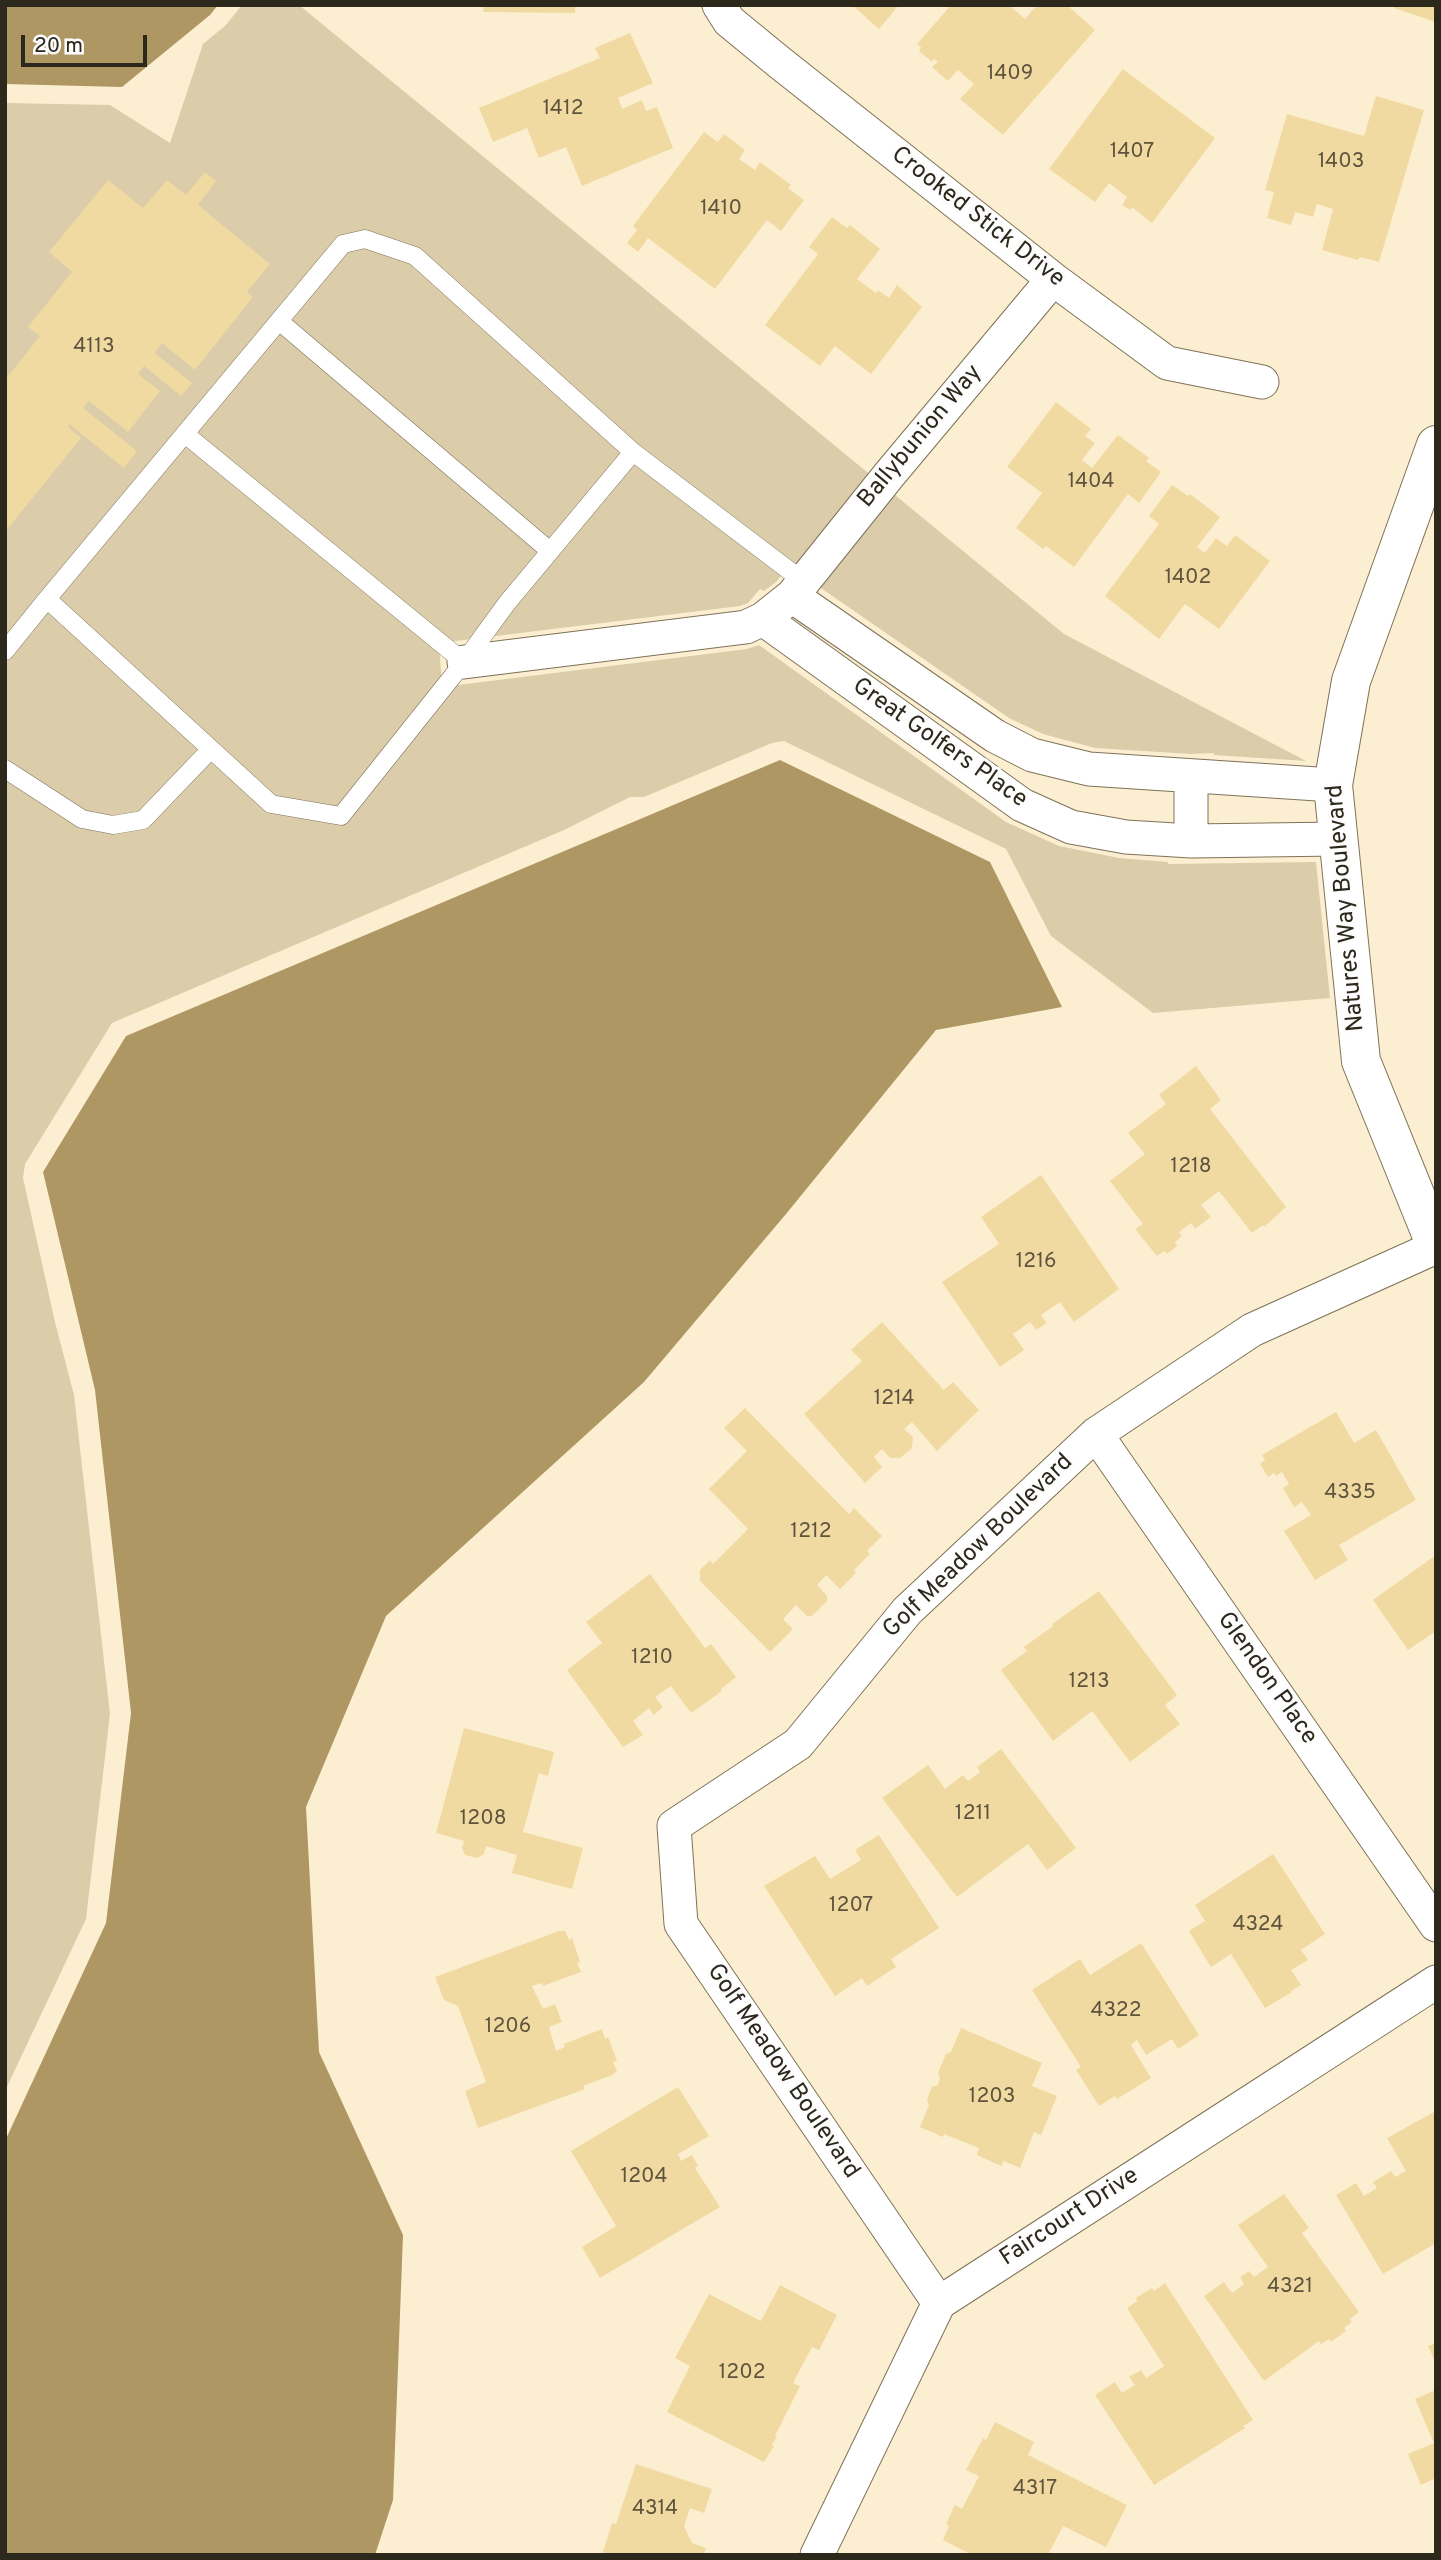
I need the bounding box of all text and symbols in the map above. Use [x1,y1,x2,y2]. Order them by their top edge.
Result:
scale bar [24,21,150,65]
text: 20 m [34,33,83,60]
house number: 1409 [987,62,1033,88]
house number: 1412 [542,97,584,123]
house number: 1407 [1110,140,1154,166]
street label: Crooked Stick Drive [885,141,1069,295]
house number: 1403 [1318,150,1364,176]
house number: 1410 [700,197,742,223]
house number: 4113 [73,335,115,361]
street label: Ballybunion Way [853,360,989,514]
house number: 1404 [1068,470,1114,496]
house number: 1402 [1165,566,1211,592]
street label: Great Golfers Place [846,673,1032,815]
street label: Natures Way Boulevard [1322,783,1372,1033]
house number: 1218 [1170,1155,1212,1181]
house number: 1216 [1015,1250,1057,1276]
house number: 1214 [873,1387,915,1413]
street label: Golf Meadow Boulevard [878,1449,1080,1645]
house number: 4335 [1324,1481,1376,1507]
house number: 1212 [790,1520,832,1546]
street label: Glendon Place [1210,1607,1322,1751]
house number: 1210 [631,1646,673,1672]
house number: 1213 [1068,1670,1110,1696]
house number: 1211 [955,1802,991,1828]
house number: 1208 [460,1807,506,1833]
house number: 1207 [829,1894,873,1920]
house number: 4324 [1233,1913,1283,1939]
street label: Golf Meadow Boulevard [699,1959,865,2185]
house number: 4322 [1091,1999,1141,2025]
house number: 1206 [485,2015,531,2041]
house number: 1203 [969,2085,1015,2111]
street label: Faircourt Drive [995,2162,1145,2274]
house number: 1204 [620,2165,668,2191]
house number: 4321 [1267,2275,1313,2301]
house number: 1202 [718,2361,766,2387]
house number: 4317 [1013,2477,1057,2503]
house number: 4314 [632,2497,678,2523]

